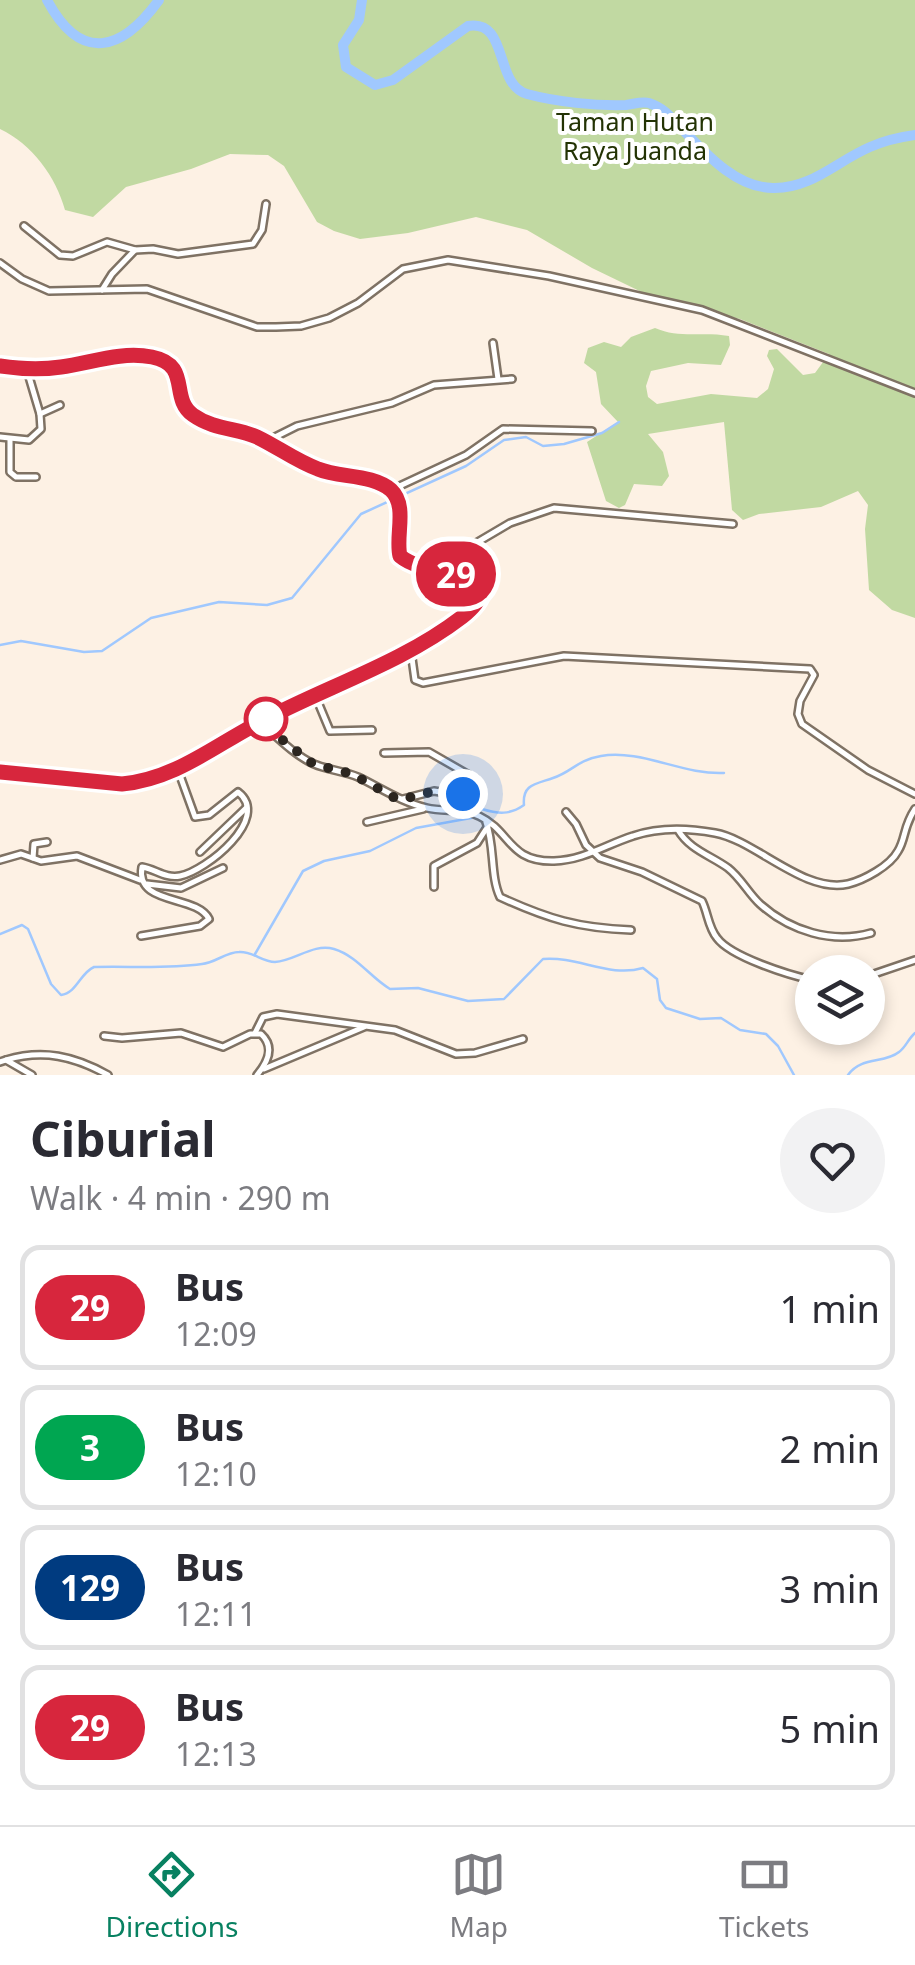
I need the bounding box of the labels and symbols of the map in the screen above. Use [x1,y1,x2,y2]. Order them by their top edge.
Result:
park label: Taman Hutan Raya Juanda [556,104,714,167]
line badge: 29 [411,542,501,606]
unlabelled marker [245,698,287,740]
your location [438,769,488,819]

